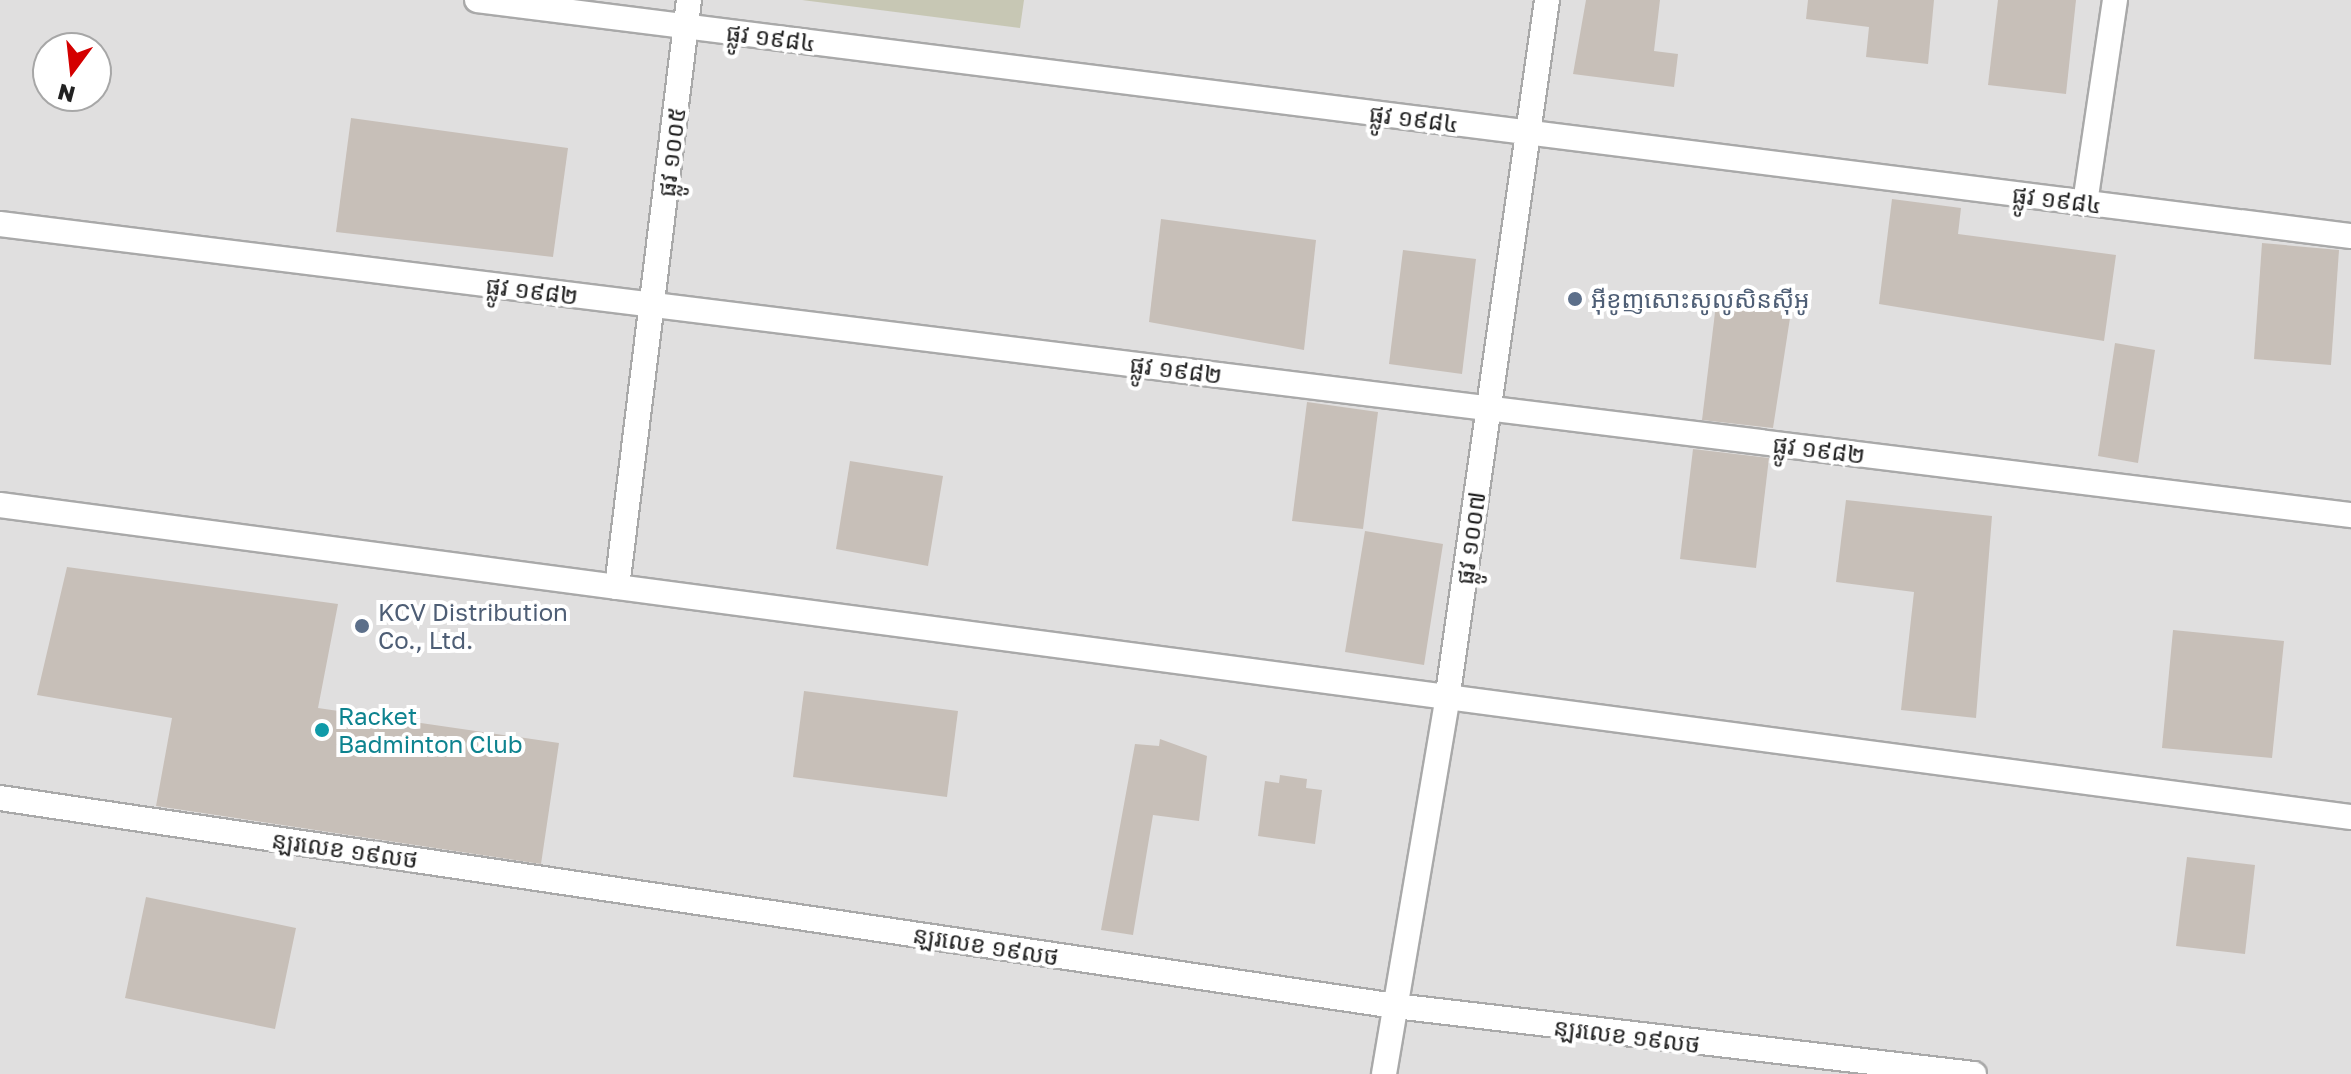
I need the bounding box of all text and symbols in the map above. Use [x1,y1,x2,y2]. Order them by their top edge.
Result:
street label: ផ្លូវ ១៩៨៤ [725,17,817,57]
north arrow [32,32,112,112]
text: N [55,79,78,109]
street label: ផ្លូវ ១៩៨៤ [1368,98,1460,138]
street label: ផ្លូវ ១០០៥ [651,106,691,198]
street label: ផ្លូវ ១៩៨៤ [2011,179,2103,219]
street label: ផ្លូវ ១៩៨២ [484,270,580,310]
place label: អ៊ីខូញសោះសូលូសិនស៊ីអូ [1591,285,1809,313]
marker: អ៊ីខូញសោះសូលូសិនស៊ីអូ [1566,290,1584,308]
street label: ផ្លូវ ១៩៨២ [1128,349,1224,389]
street label: ផ្លូវ ១៩៨២ [1771,429,1867,469]
street label: ផ្លូវ ១០០៧ [1449,490,1491,586]
place label: KCV Distribution Co., Ltd. [378,598,568,654]
marker: KCV Distribution Co., Ltd. [353,617,371,635]
place label: Racket Badminton Club [338,702,523,758]
marker: Racket Badminton Club [313,721,331,739]
street label: ន្ឡរលេខ ១៩លថ [270,824,420,874]
street label: ន្ឡរលេខ ១៩លថ [911,919,1061,971]
street label: ន្ឡរលេខ ១៩លថ [1552,1012,1702,1058]

